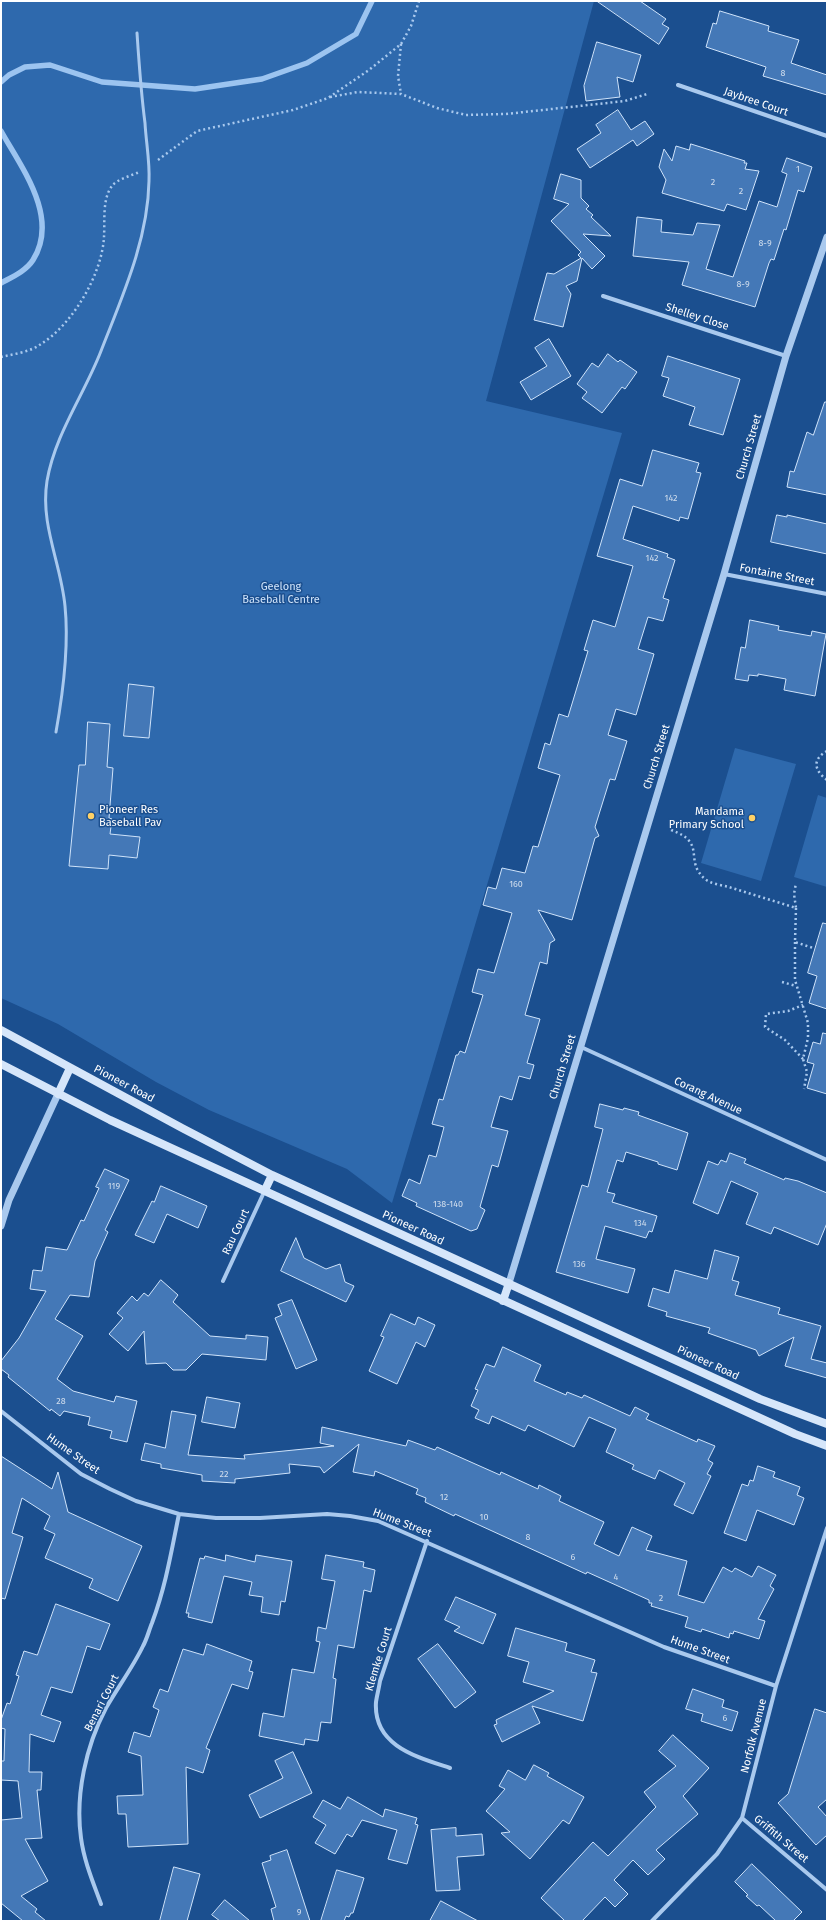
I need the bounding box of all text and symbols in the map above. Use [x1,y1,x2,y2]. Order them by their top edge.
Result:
house number: 8 [781,68,785,78]
street label: Jaybree Court [722,85,790,119]
house number: 1 [796,164,800,174]
house number: 2 [711,177,715,187]
house number: 2 [739,186,743,196]
house number: 8-9 [758,238,772,248]
house number: 8-9 [736,279,750,289]
street label: Shelley Close [664,301,730,333]
street label: Church Street [733,413,765,481]
house number: 142 [665,493,677,503]
house number: 142 [646,553,658,563]
street label: Fontaine Street [738,561,816,589]
park label: Geelong Baseball Centre [242,580,320,606]
street label: Church Street [641,723,673,791]
place label: Pioneer Res Baseball Pav [99,803,161,829]
place label: Mandama Primary School [669,805,744,831]
marker: Pioneer Res Baseball Pav [86,811,96,821]
marker: Mandama Primary School [747,813,757,823]
house number: 160 [509,879,523,889]
street label: Church Street [547,1033,579,1101]
street label: Pioneer Road [91,1062,157,1106]
street label: Corang Avenue [672,1074,744,1118]
house number: 119 [108,1181,120,1191]
house number: 138-140 [433,1199,463,1209]
street label: Rau Court [220,1207,252,1257]
street label: Pioneer Road [380,1208,446,1248]
house number: 134 [633,1218,647,1228]
house number: 136 [572,1259,586,1269]
street label: Pioneer Road [675,1343,741,1383]
house number: 28 [56,1396,66,1406]
street label: Hume Street [44,1431,102,1477]
house number: 22 [220,1469,228,1479]
house number: 12 [440,1492,448,1502]
street label: Hume Street [371,1506,433,1540]
house number: 10 [480,1512,488,1522]
house number: 8 [526,1532,530,1542]
house number: 6 [571,1552,575,1562]
house number: 4 [614,1572,618,1582]
house number: 2 [659,1593,663,1603]
street label: Klemke Court [363,1625,395,1693]
street label: Hume Street [669,1633,731,1667]
street label: Benari Court [82,1672,122,1734]
street label: Norfolk Avenue [738,1697,770,1775]
house number: 6 [723,1713,727,1723]
street label: Griffith Street [751,1812,811,1866]
house number: 9 [297,1907,301,1917]

